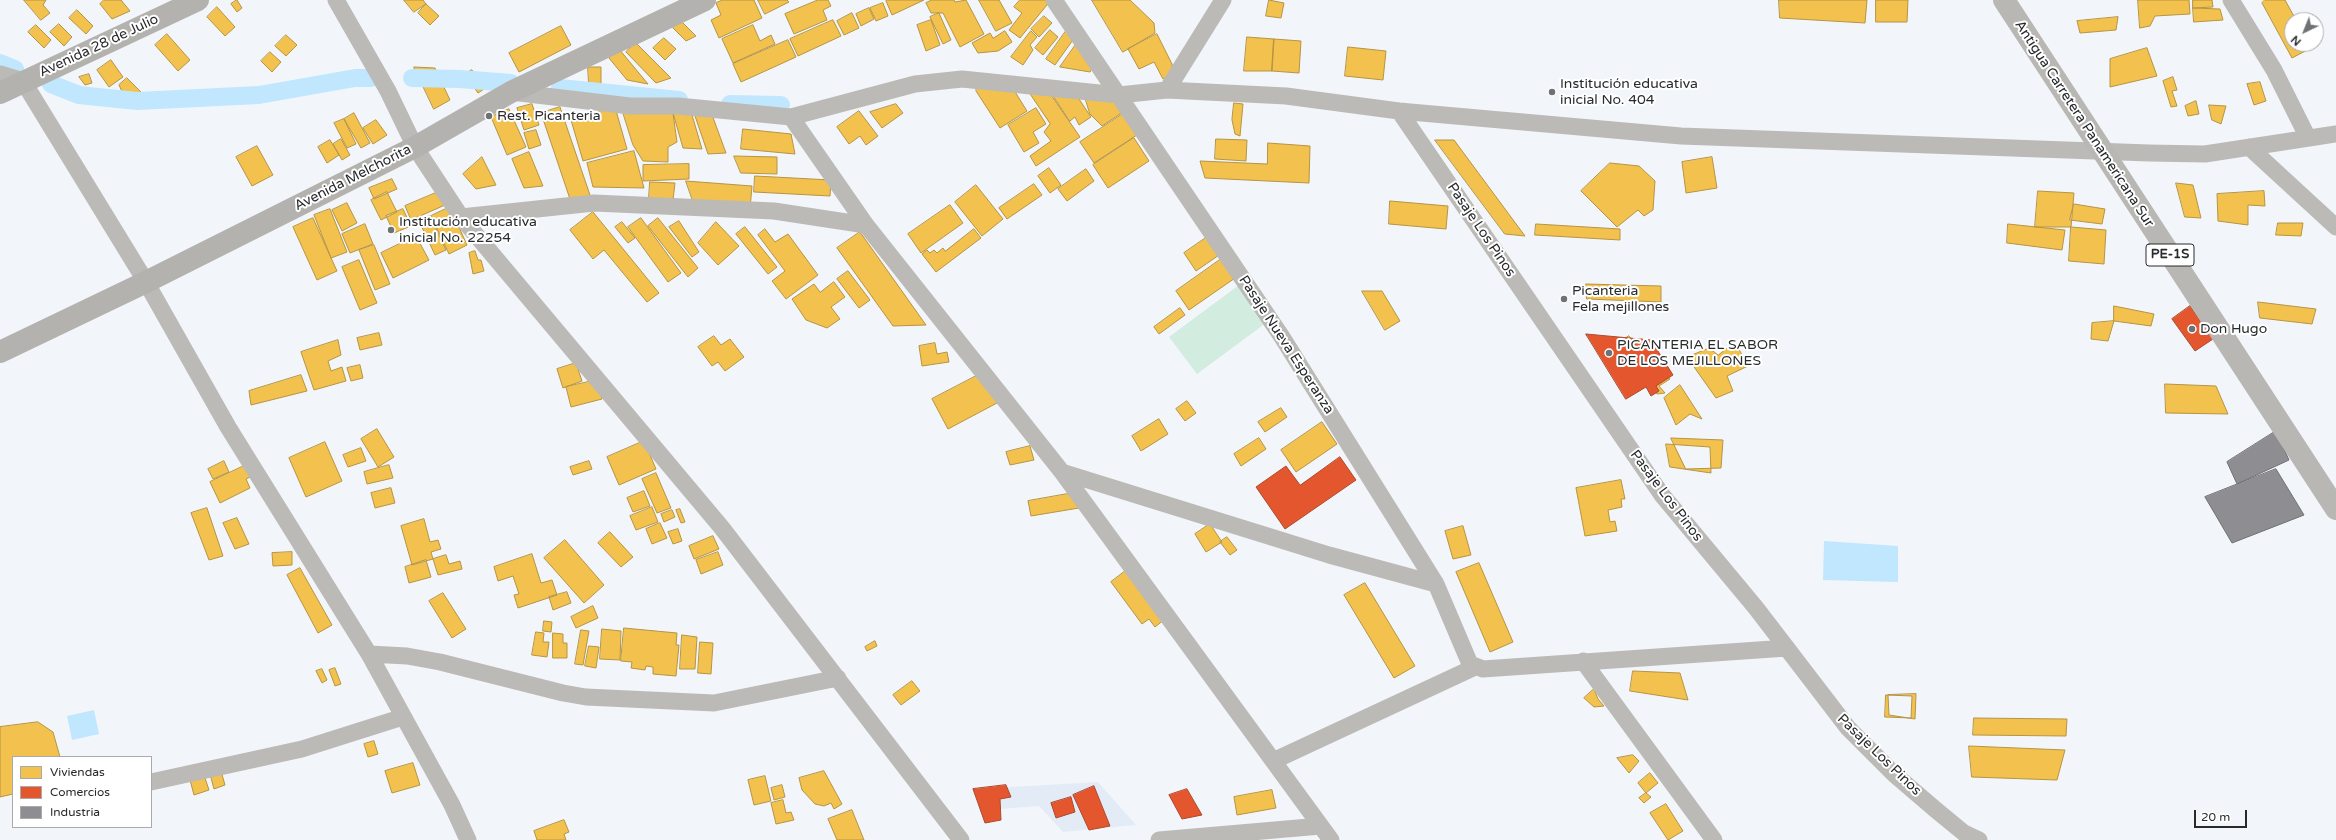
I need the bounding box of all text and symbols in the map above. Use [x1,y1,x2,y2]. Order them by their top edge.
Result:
street label: Avenida 28 de Julio [37,11,161,81]
north arrow [2284,12,2324,52]
street label: Antigua Carretera Panamericana Sur [2011,17,2157,231]
text: N [2288,33,2304,48]
place label: Institución educativa inicial No. 404 [1560,76,1698,108]
marker: Institución educativa inicial No. 404 [1547,87,1557,97]
place label: Rest. Picanteria [497,108,601,124]
marker: Rest. Picanteria [484,111,494,121]
street label: Avenida Melchorita [292,141,414,215]
street label: Pasaje Los Pinos [1443,180,1519,280]
place label: Institución educativa inicial No. 22254 [399,214,537,246]
marker: Institución educativa inicial No. 22254 [386,225,396,235]
road number: PE-1S [2146,244,2194,266]
street label: Pasaje Nueva Esperanza [1235,273,1337,417]
place label: Picanteria Fela mejillones [1572,283,1669,316]
marker: Picanteria Fela mejillones [1559,294,1569,304]
place label: Don Hugo [2200,321,2267,337]
marker: Don Hugo [2187,324,2197,334]
place label: PICANTERIA EL SABOR DE LOS MEJILLONES [1617,337,1778,370]
marker: PICANTERIA EL SABOR DE LOS MEJILLONES [1604,348,1614,358]
street label: Pasaje Los Pinos [1626,447,1706,545]
street label: Pasaje Los Pinos [1834,711,1924,799]
legend [12,756,152,828]
text: Viviendas [50,765,105,779]
text: Comercios [50,785,110,799]
scale bar [2196,802,2249,828]
text: Industria [50,805,100,819]
text: 20 m [2201,810,2230,824]

